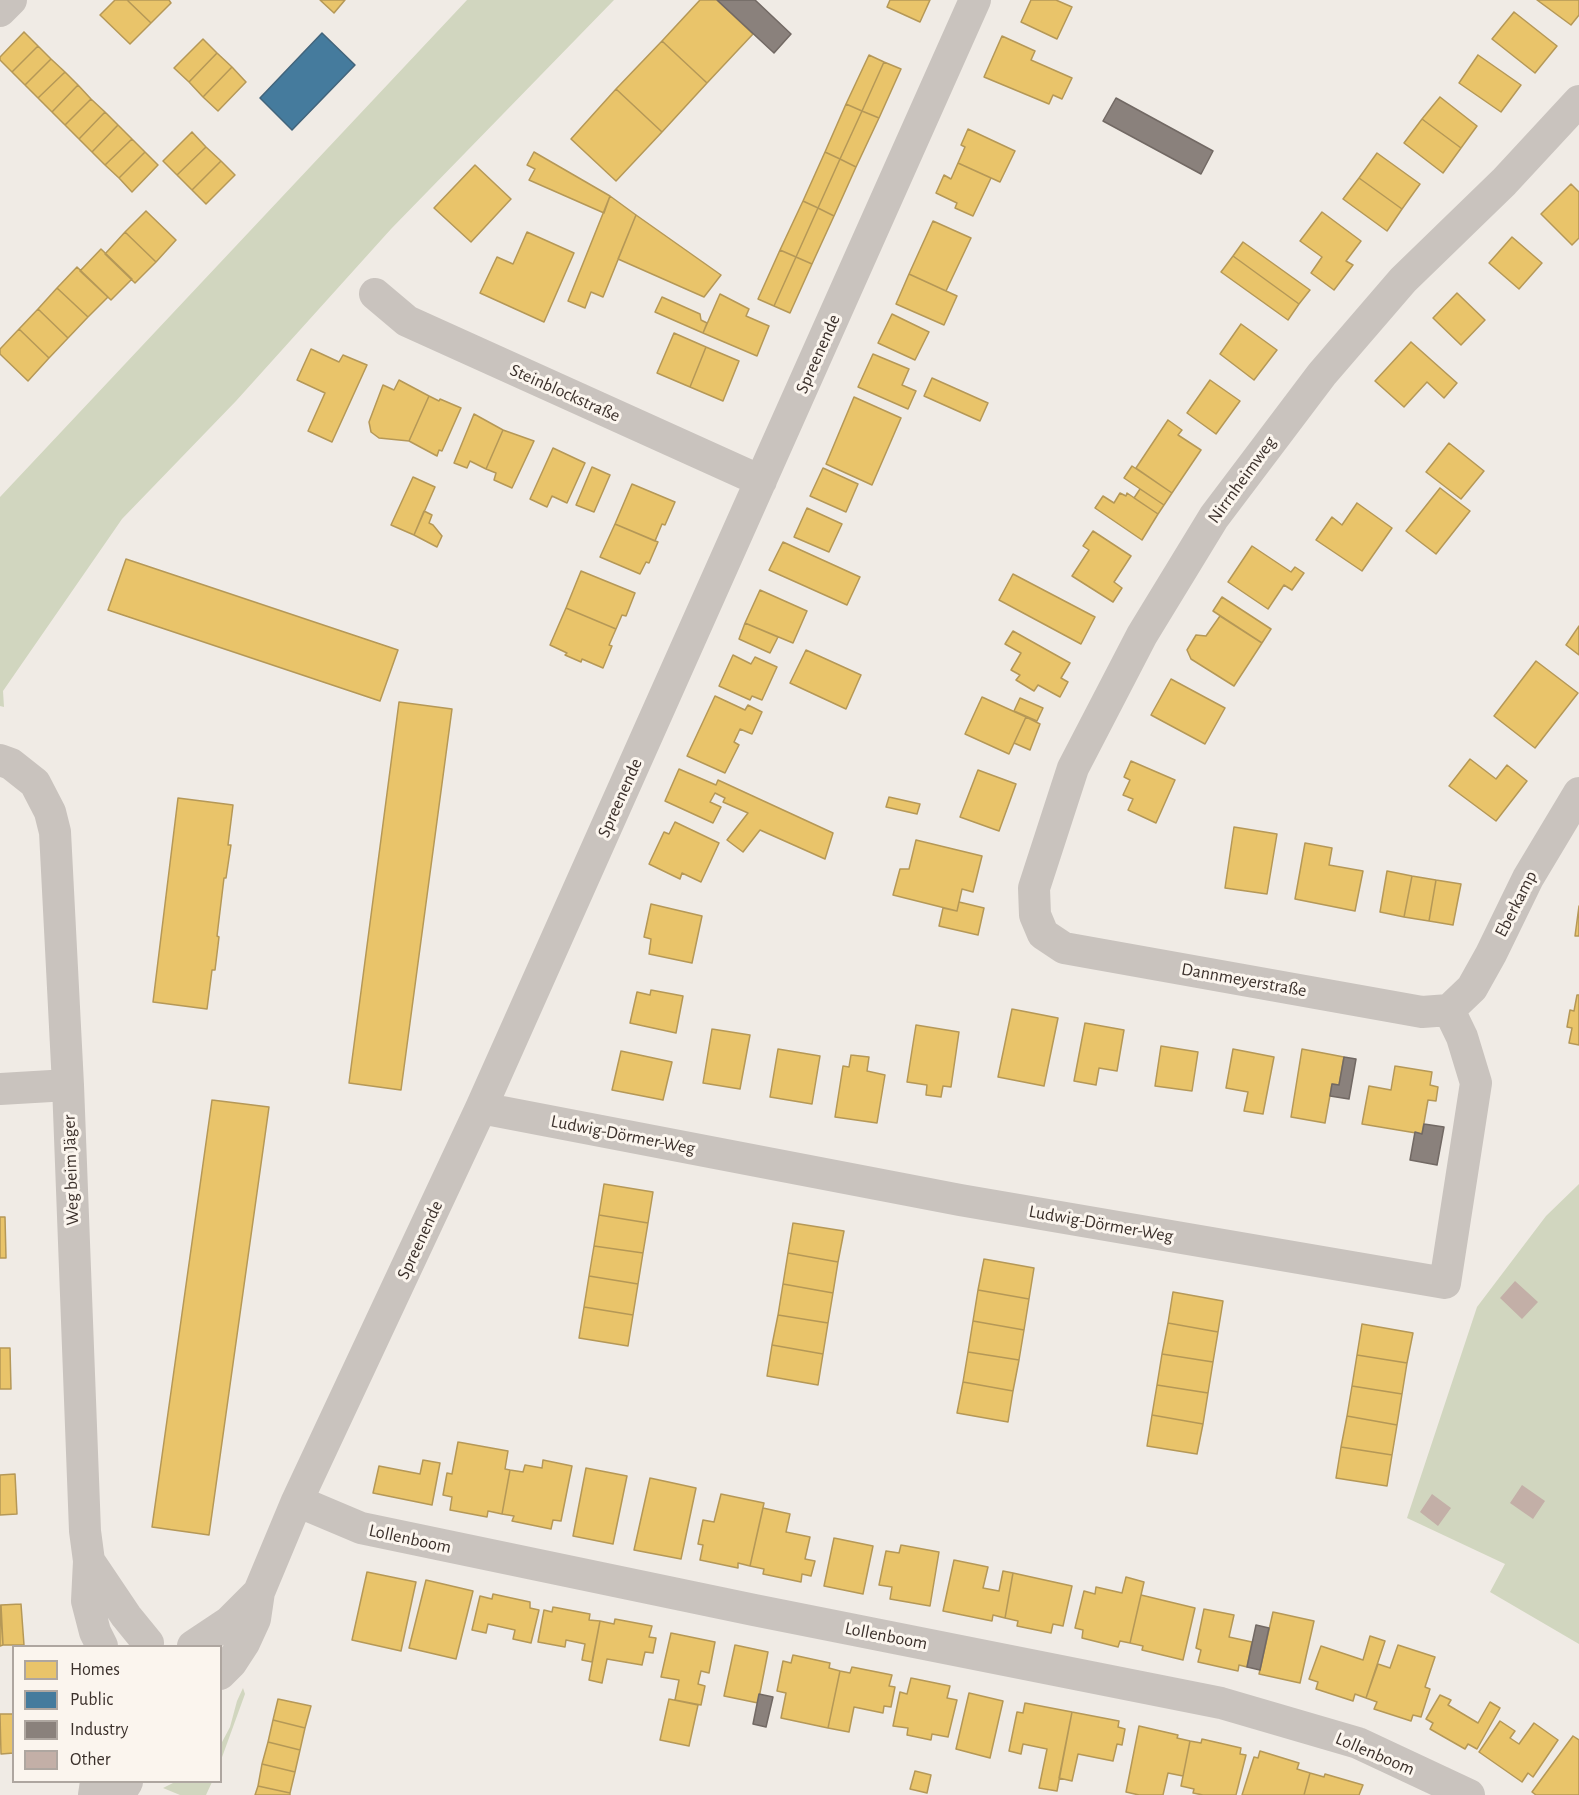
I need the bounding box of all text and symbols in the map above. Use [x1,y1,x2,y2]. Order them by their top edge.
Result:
street label: Spreenende [791,311,845,397]
street label: Steinblockstraße [507,359,623,427]
street label: Nirrnheimweg [1203,432,1281,528]
street label: Spreenende [593,755,647,841]
street label: Eberkamp [1490,867,1542,941]
street label: Dannmeyerstraße [1180,958,1308,1002]
street label: Ludwig-Dörmer-Weg [549,1110,697,1160]
street label: Weg beim Jäger [58,1114,84,1226]
street label: Spreenende [392,1197,448,1283]
street label: Ludwig-Dörmer-Weg [1027,1201,1175,1247]
street label: Lollenboom [367,1520,453,1558]
street label: Lollenboom [843,1617,929,1655]
legend [12,1645,222,1783]
text: Homes [70,1661,120,1679]
text: Public [70,1691,113,1709]
text: Industry [70,1721,129,1739]
street label: Lollenboom [1332,1728,1418,1780]
text: Other [70,1751,111,1769]

